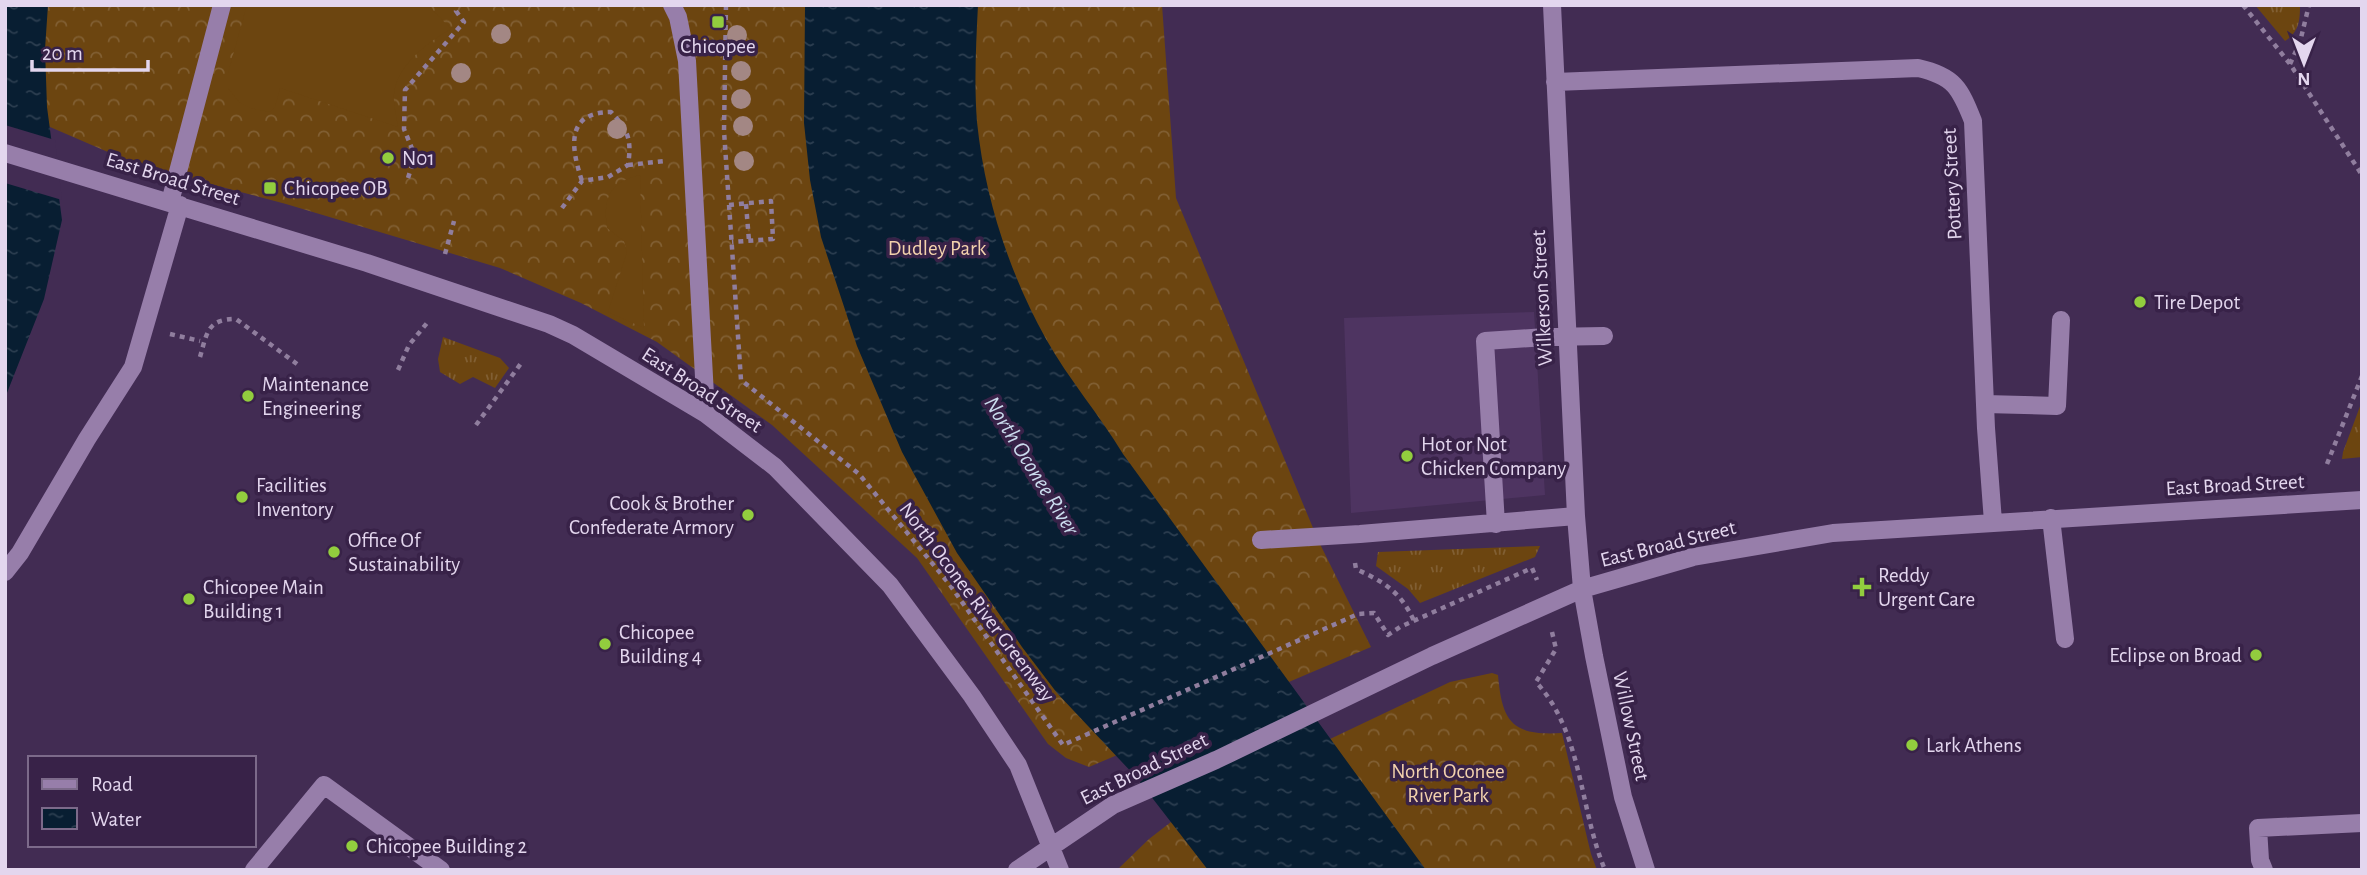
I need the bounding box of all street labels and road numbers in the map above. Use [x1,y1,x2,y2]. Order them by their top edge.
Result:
street label: Pottery Street [1939,127,1965,240]
street label: East Broad Street [103,149,243,209]
street label: Wilkerson Street [1528,229,1556,367]
street label: East Broad Street [638,343,766,437]
street label: East Broad Street [2165,471,2305,499]
street label: North Oconee River Greenway [895,499,1059,705]
street label: East Broad Street [1598,517,1738,571]
street label: Willow Street [1609,669,1653,783]
street label: East Broad Street [1077,729,1211,809]

